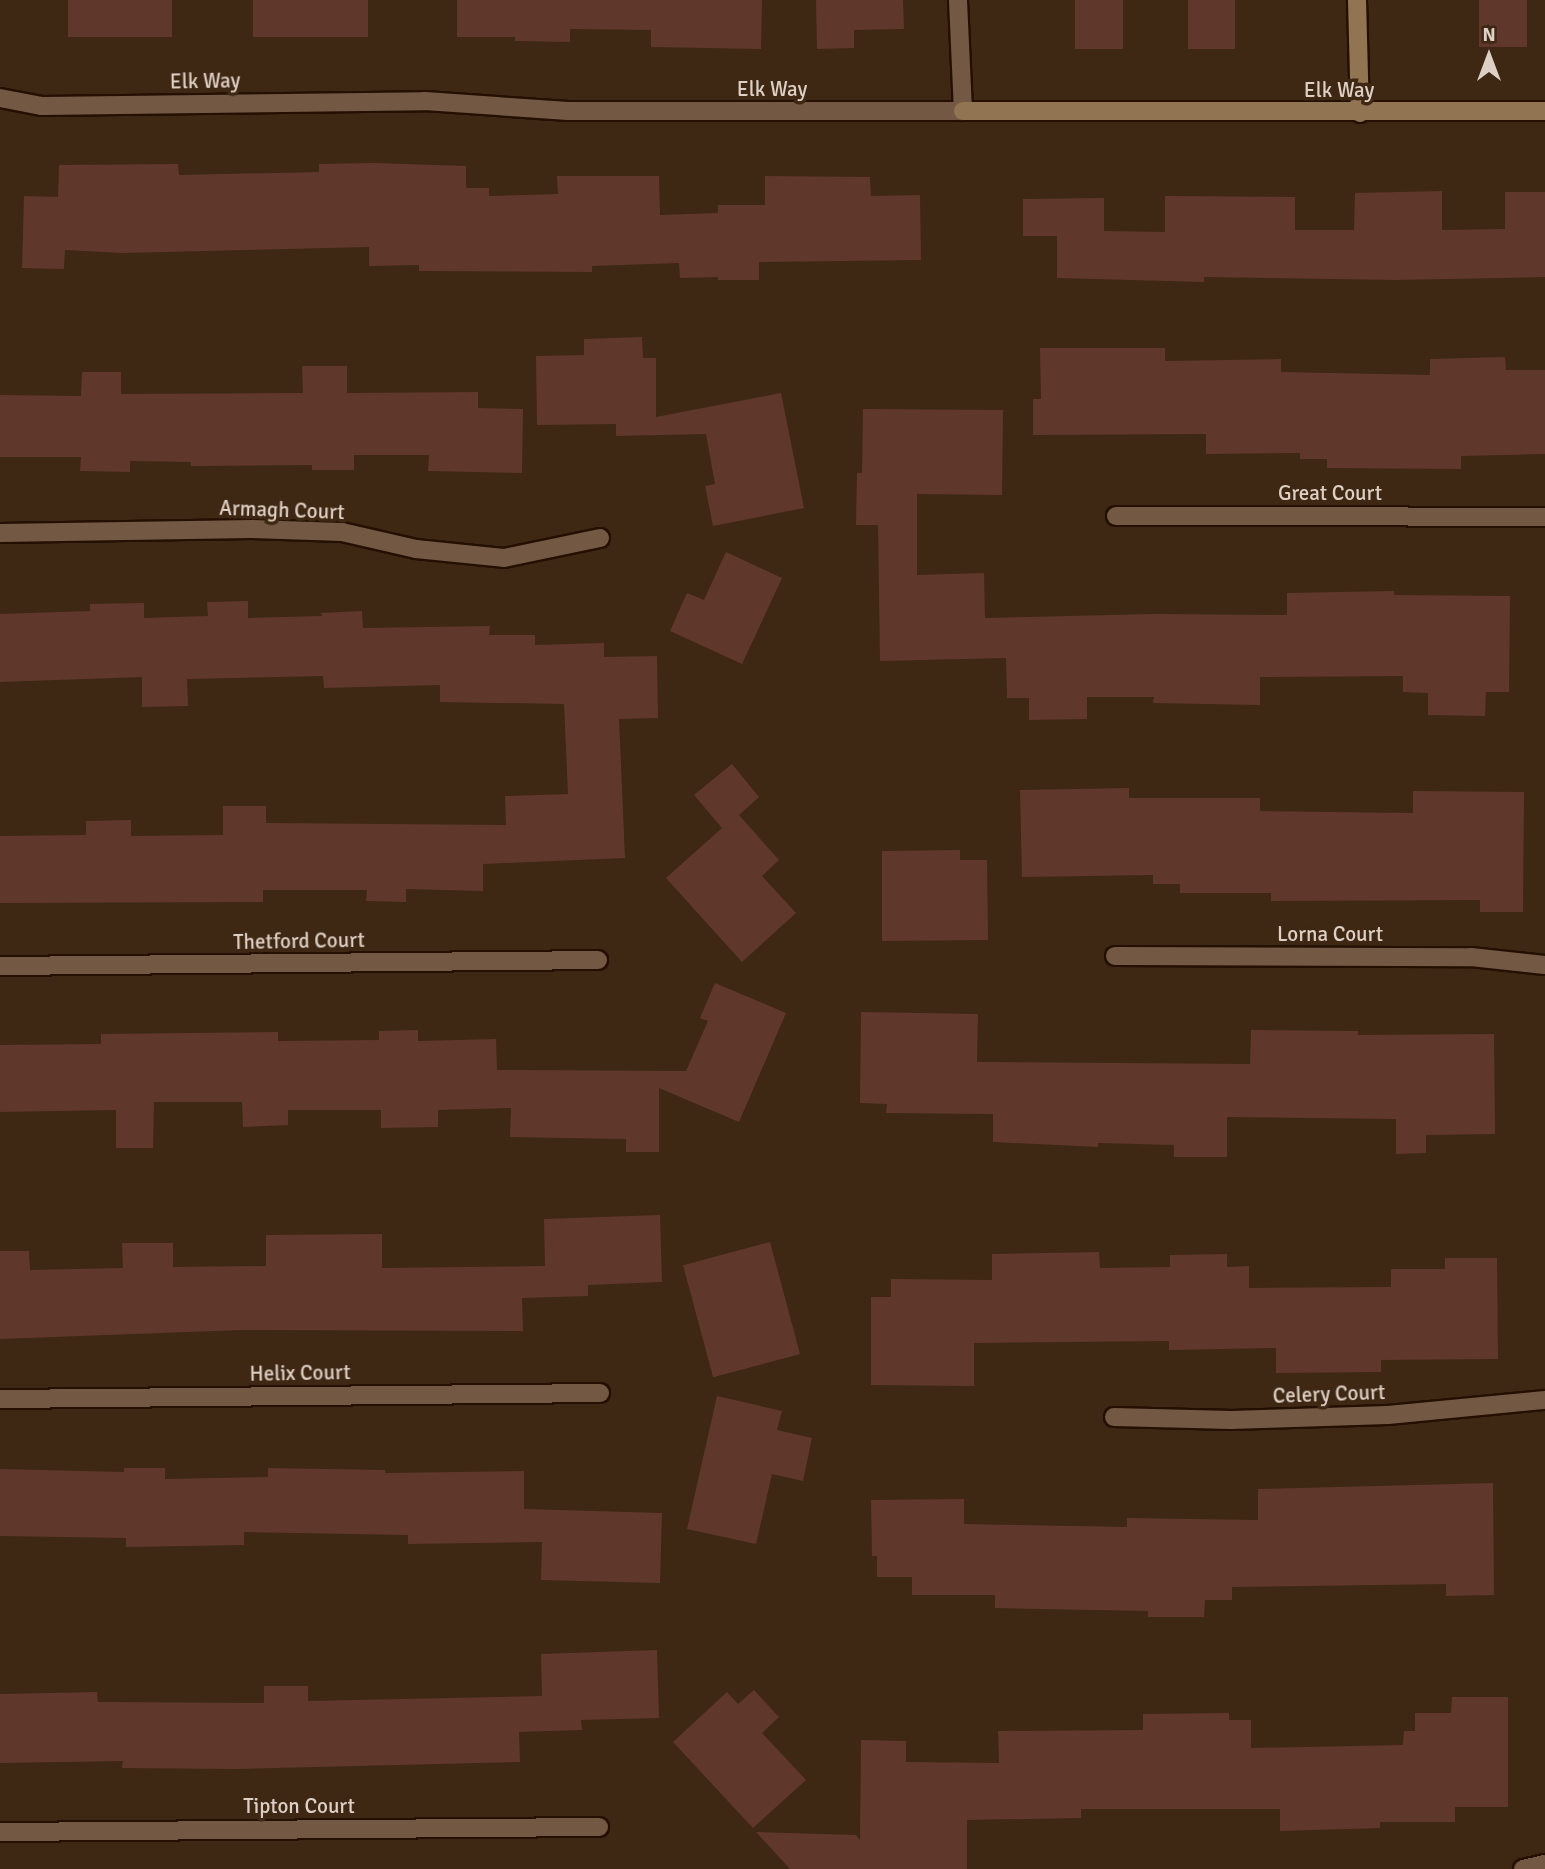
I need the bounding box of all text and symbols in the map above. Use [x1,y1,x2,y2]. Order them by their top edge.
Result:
north arrow [1454,21,1524,91]
text: N [1482,23,1496,47]
street label: Elk Way [170,68,240,94]
street label: Elk Way [737,76,807,102]
street label: Elk Way [1304,77,1374,103]
street label: Great Court [1278,480,1382,506]
street label: Armagh Court [219,495,345,525]
street label: Lorna Court [1277,921,1383,947]
street label: Thetford Court [233,927,365,955]
street label: Helix Court [249,1360,351,1386]
street label: Celery Court [1272,1379,1386,1409]
street label: Tipton Court [243,1793,355,1819]

